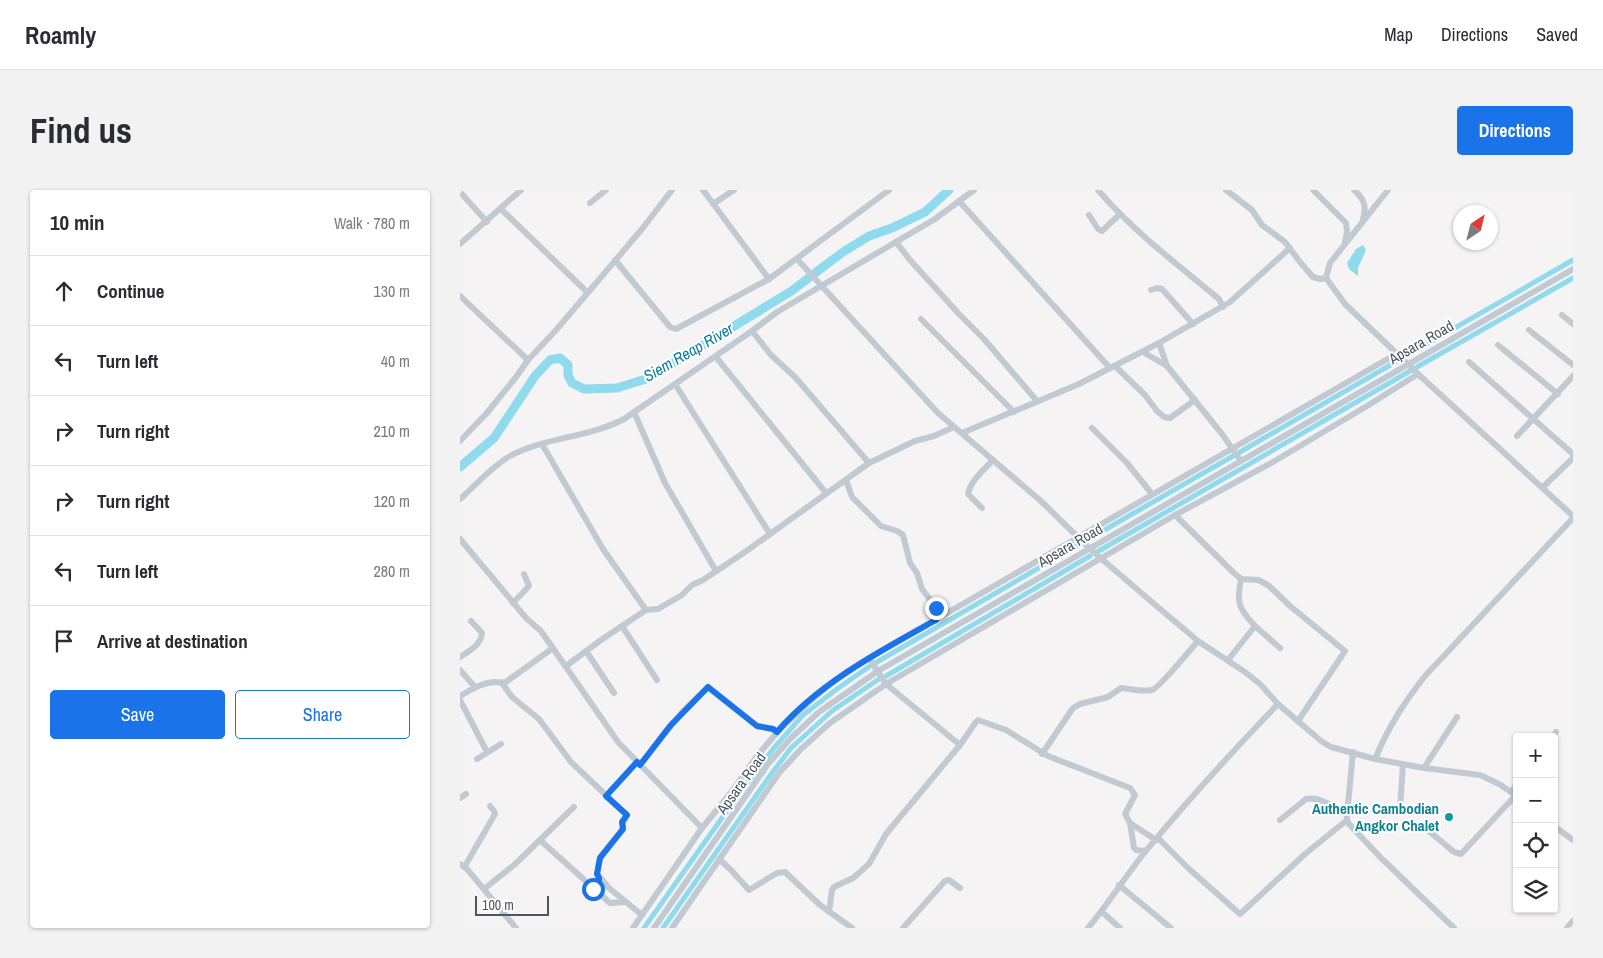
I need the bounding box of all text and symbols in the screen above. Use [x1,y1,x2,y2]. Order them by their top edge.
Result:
text: Roamly [25,19,96,51]
text: Map [1384,22,1413,47]
text: Directions [1441,22,1508,47]
text: Saved [1536,22,1578,47]
button: Directions [1457,106,1573,155]
text: Find us [30,107,132,154]
north arrow [1453,205,1498,250]
text: 10 min [50,208,105,237]
text: Walk · 780 m [334,212,410,234]
icon: ahead [50,277,78,305]
text: Continue [97,278,165,304]
text: 130 m [374,280,410,302]
street label: Apsara Road [1384,315,1457,370]
water label: Siem Reap River [639,317,738,387]
icon: left [50,347,78,375]
text: Turn left [97,348,158,374]
text: 40 m [381,350,410,372]
icon: right [50,417,78,445]
text: Turn right [97,418,169,444]
text: 210 m [374,420,410,442]
icon: right [50,487,78,515]
text: Turn right [97,488,169,514]
text: 120 m [374,490,410,512]
street label: Apsara Road [1033,518,1106,573]
icon: left [50,557,78,585]
text: Turn left [97,558,158,584]
text: 280 m [374,560,410,582]
route end [925,597,948,620]
icon: arrive [50,627,78,655]
text: Arrive at destination [97,628,248,654]
button: Save [50,690,225,739]
button: Share [235,690,410,739]
map controls [1513,733,1558,913]
button: + [1513,733,1558,778]
street label: Apsara Road [711,748,771,819]
button: − [1513,778,1558,823]
place label: Authentic Cambodian Angkor Chalet [1312,798,1439,836]
marker: Authentic Cambodian Angkor Chalet [1443,811,1455,823]
button: locate [1513,823,1558,868]
button: layers [1513,868,1558,913]
route start [582,878,605,901]
scale bar [475,893,549,916]
text: 100 m [482,896,514,914]

